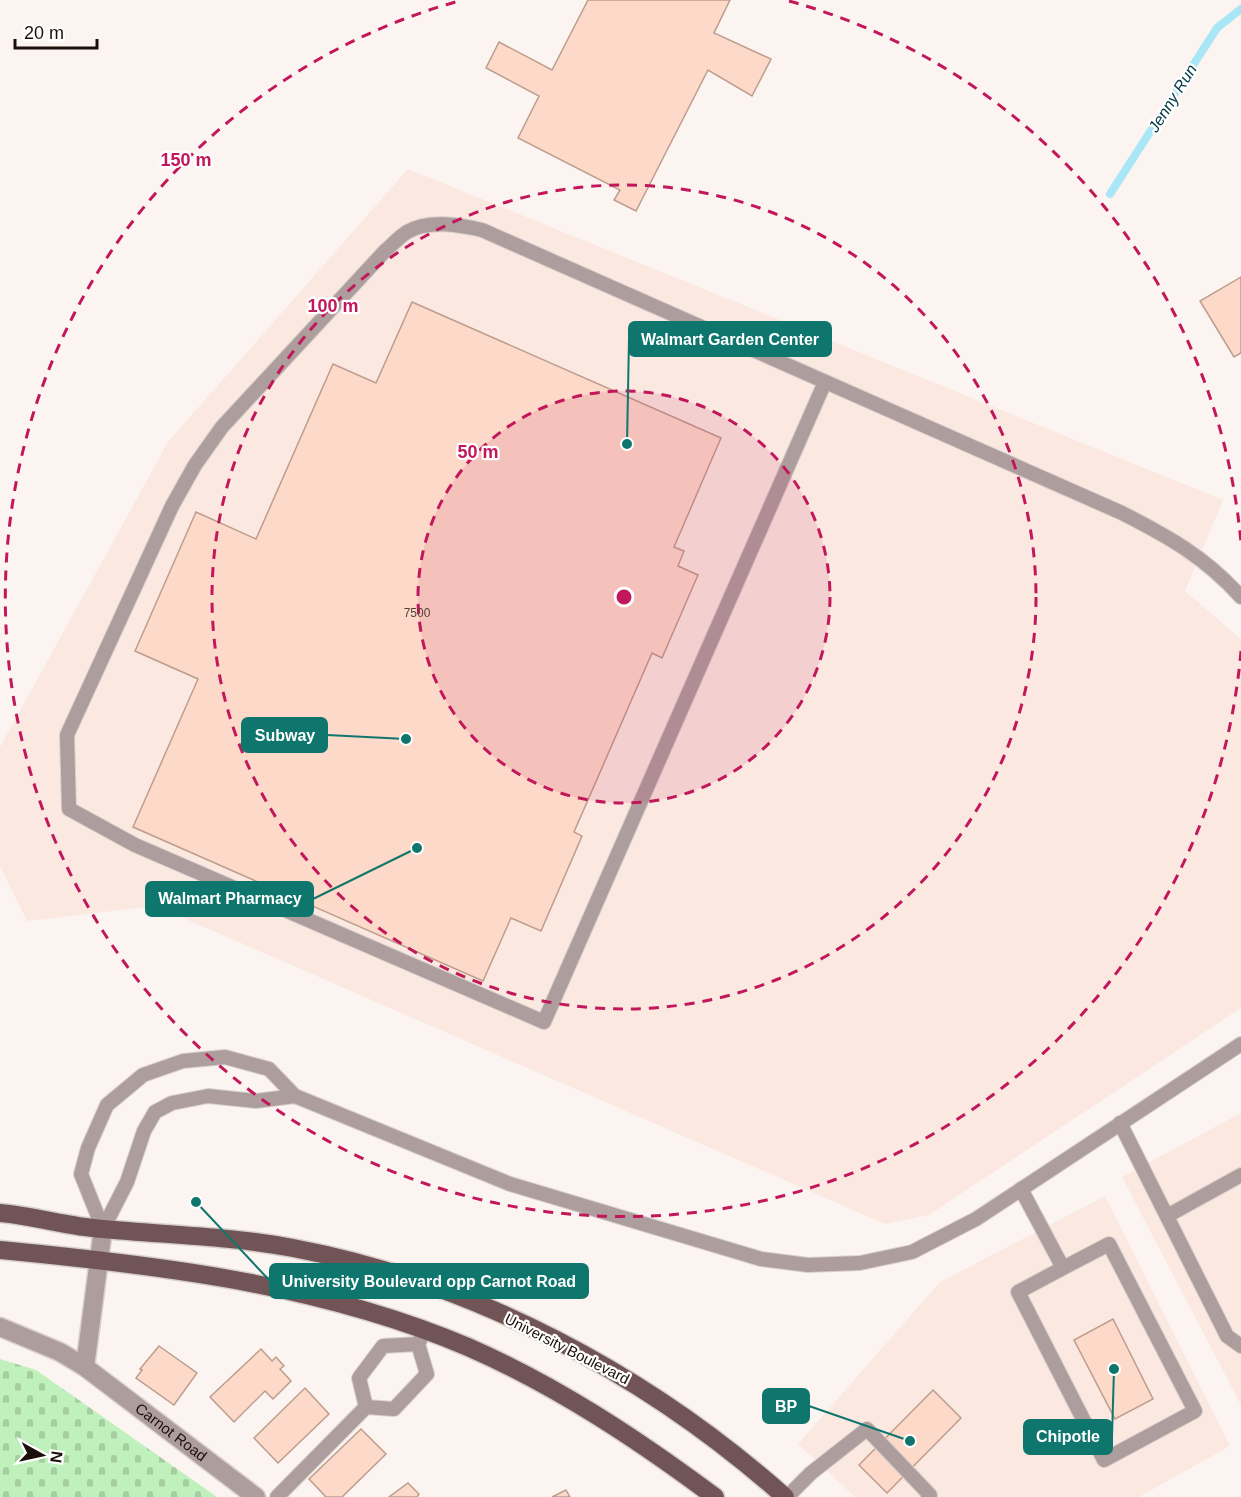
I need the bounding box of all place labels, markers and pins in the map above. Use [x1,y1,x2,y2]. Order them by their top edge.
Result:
callout: Walmart Garden Center [629,322,831,356]
centre of rings [614,587,634,607]
callout: Subway [242,718,327,752]
callout: Walmart Pharmacy [146,882,313,916]
callout: University Boulevard opp Carnot Road [270,1264,588,1298]
callout: BP [763,1389,809,1423]
callout: Chipotle [1024,1420,1112,1454]

